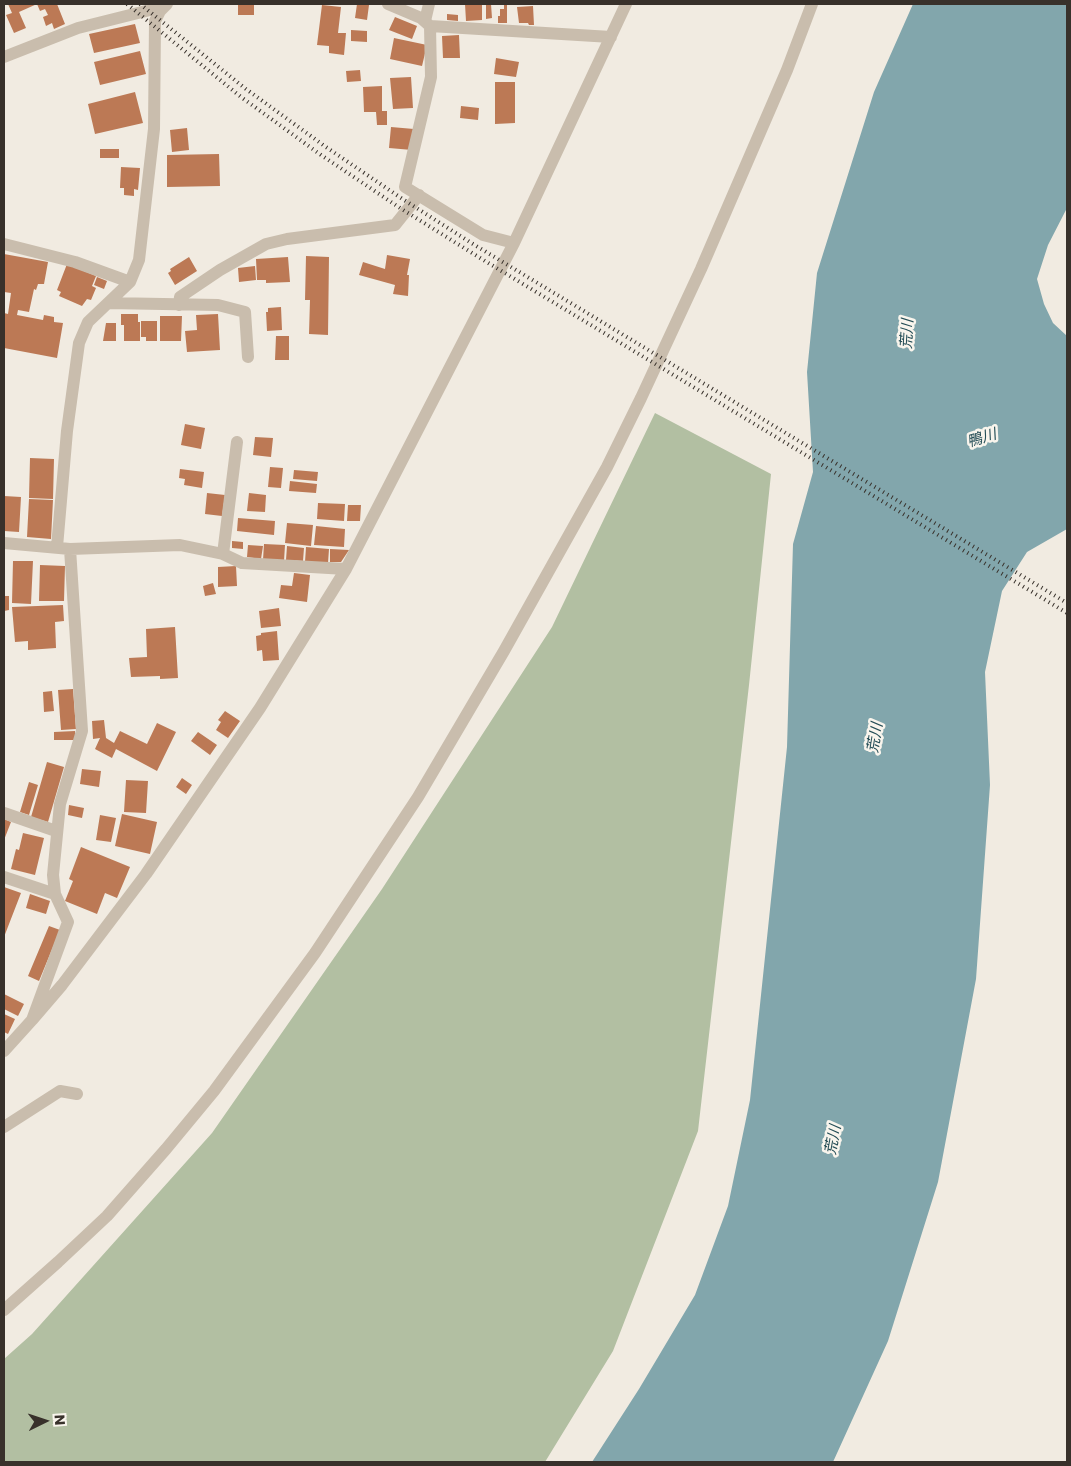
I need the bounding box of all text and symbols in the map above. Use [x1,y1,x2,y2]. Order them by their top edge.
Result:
water label: 荒川 [898,319,918,349]
water label: 鴨川 [965,426,999,452]
water label: 荒川 [865,722,887,754]
water label: 荒川 [823,1124,845,1156]
north arrow [20,1396,70,1446]
text: N [50,1414,70,1426]

